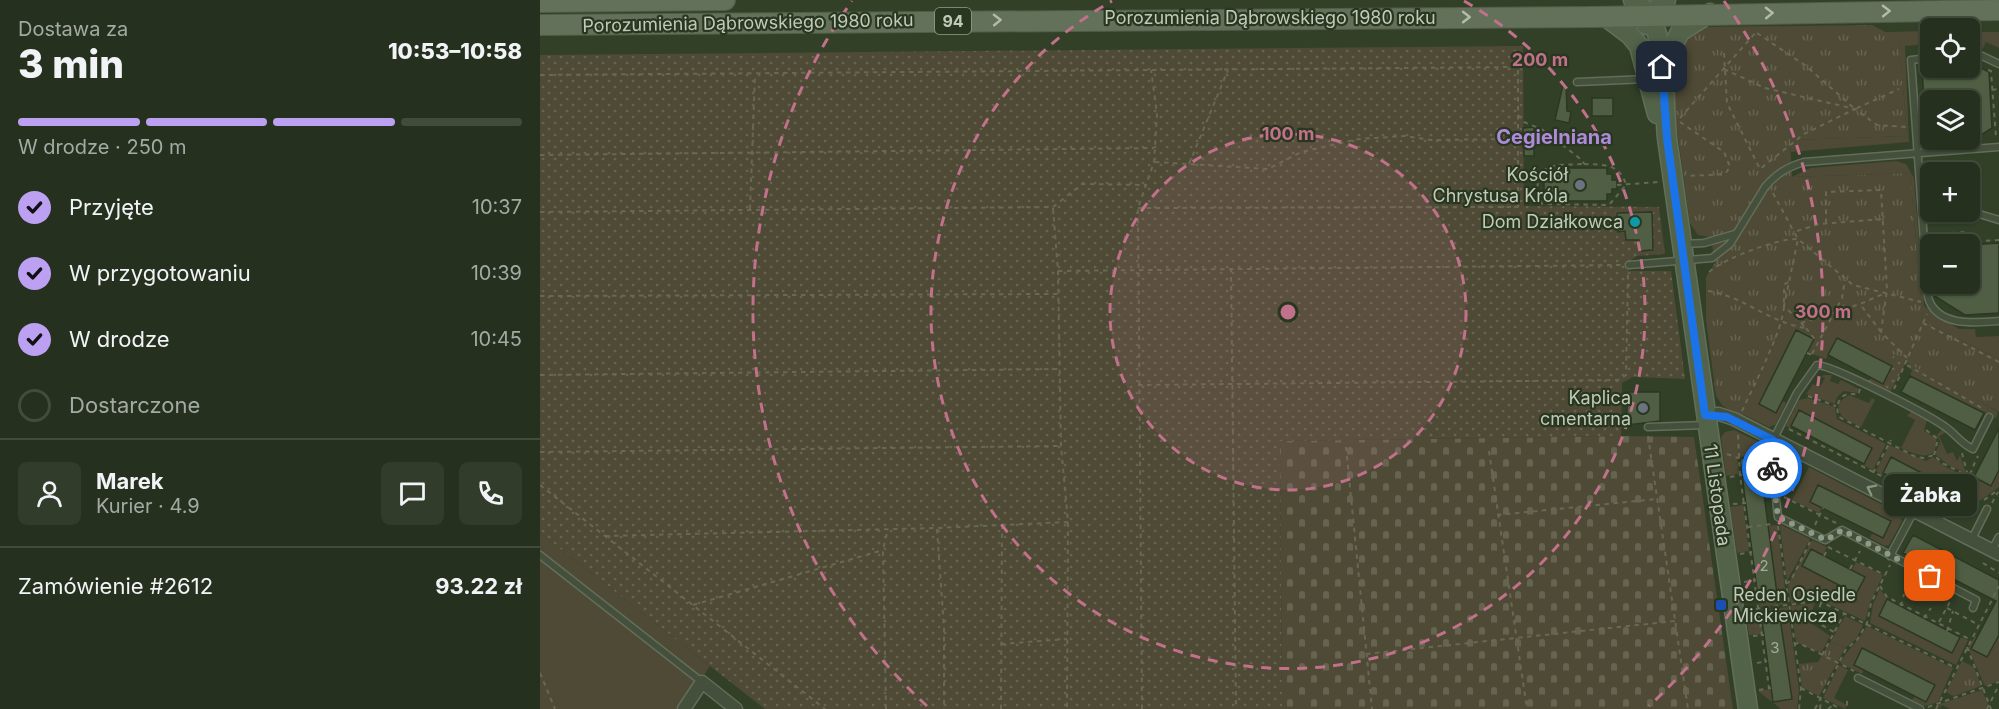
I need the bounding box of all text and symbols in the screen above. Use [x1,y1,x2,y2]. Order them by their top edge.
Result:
one-way arrow [1881,5,1890,17]
one-way arrow [1764,6,1773,19]
street label: Porozumienia Dąbrowskiego 1980 roku [1104,7,1436,28]
road number: 94 [935,8,971,34]
street label: Porozumienia Dąbrowskiego 1980 roku [582,9,914,36]
one-way arrow [1462,11,1471,23]
one-way arrow [993,14,1002,26]
text: Dostawa za [18,17,128,41]
map controls [1920,18,1980,294]
button: locate [1920,18,1980,78]
text: 10:53–10:58 [388,38,522,64]
text: 3 min [18,40,124,87]
pin [1636,41,1687,92]
text: 200 m [1512,49,1568,70]
icon: home [1645,50,1678,83]
button: layers [1920,90,1980,150]
text: 100 m [1262,123,1314,144]
district label: Cegielniana [1496,125,1612,149]
text: W drodze · 250 m [18,135,187,159]
button: + [1920,162,1980,222]
place label: Kościół Chrystusa Króla [1432,164,1569,206]
marker: Kościół Chrystusa Króla [1573,178,1587,192]
icon: check [18,191,51,224]
text: Przyjęte [69,194,154,220]
text: 10:37 [472,195,522,219]
place label: Dom Działkowca [1482,211,1623,232]
marker: Dom Działkowca [1628,215,1642,229]
button: − [1920,234,1980,294]
icon: check [18,257,51,290]
text: W przygotowaniu [69,260,251,286]
text: 10:39 [471,261,522,285]
text: 300 m [1795,301,1851,322]
centre of rings [1278,302,1298,322]
icon: check [18,323,51,356]
text: W drodze [69,326,170,352]
text: 10:45 [470,327,522,351]
place label: Kaplica cmentarna [1540,387,1631,429]
text: Dostarczone [69,392,200,418]
marker: Kaplica cmentarna [1636,401,1650,415]
courier [1742,438,1802,498]
street label: 11 Listopada [1700,443,1735,547]
icon: bike [1756,452,1789,485]
button: person [18,462,81,525]
button: chat [381,462,444,525]
button: phone [459,462,522,525]
text: Marek [96,468,164,494]
callout: Żabka [1884,474,1976,516]
text: Żabka [1900,483,1961,507]
one-way arrow [1866,485,1877,497]
text: Kurier · 4.9 [96,494,200,518]
pin [1904,550,1955,601]
house number: 2 [1759,556,1769,575]
icon: bag [1913,559,1946,592]
text: Zamówienie #2612 [18,573,213,599]
text: 93.22 zł [435,573,522,599]
place label: Reden Osiedle Mickiewicza [1733,584,1856,626]
marker: Reden Osiedle Mickiewicza [1714,598,1728,612]
house number: 3 [1770,638,1780,657]

